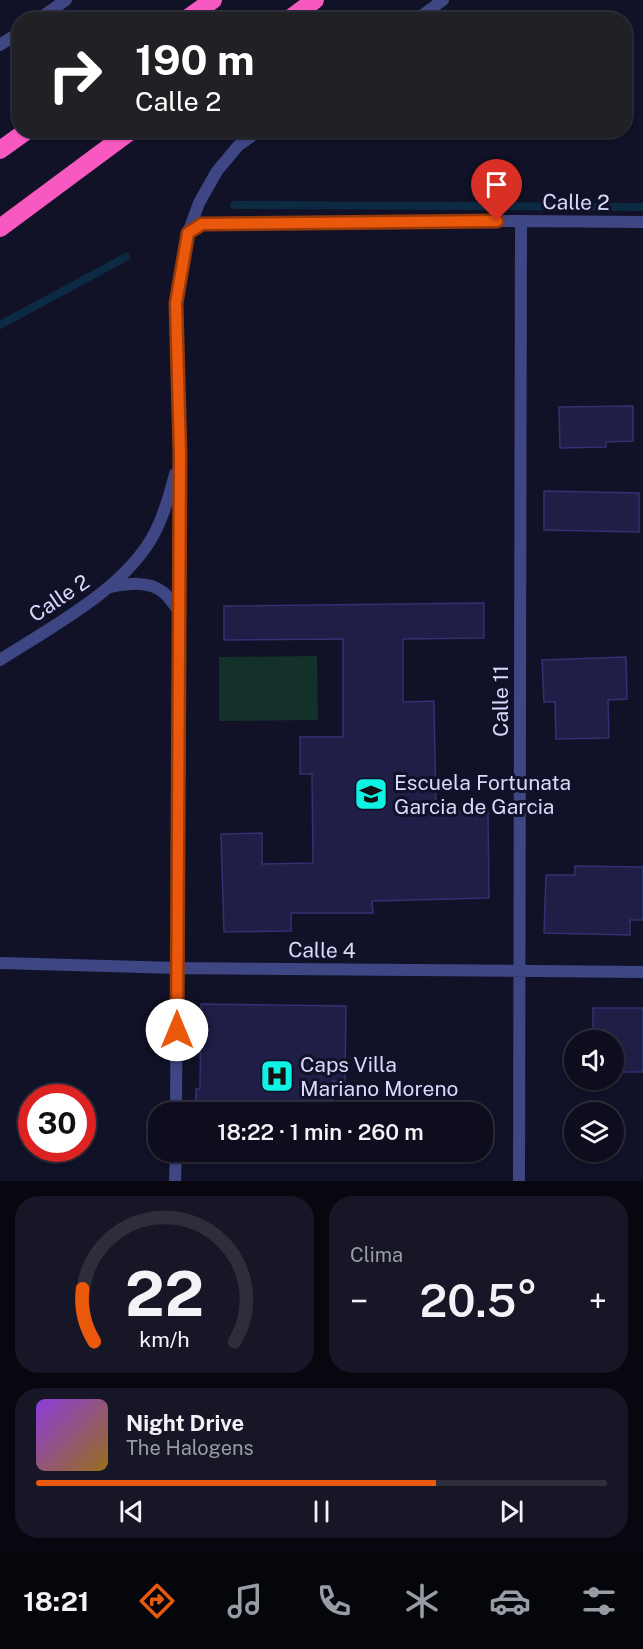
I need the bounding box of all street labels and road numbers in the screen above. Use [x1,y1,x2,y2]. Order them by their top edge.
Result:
street label: Calle 2 [542,189,610,215]
street label: Calle 2 [24,569,94,627]
street label: Calle 11 [488,665,513,737]
street label: Calle 4 [288,937,356,963]

